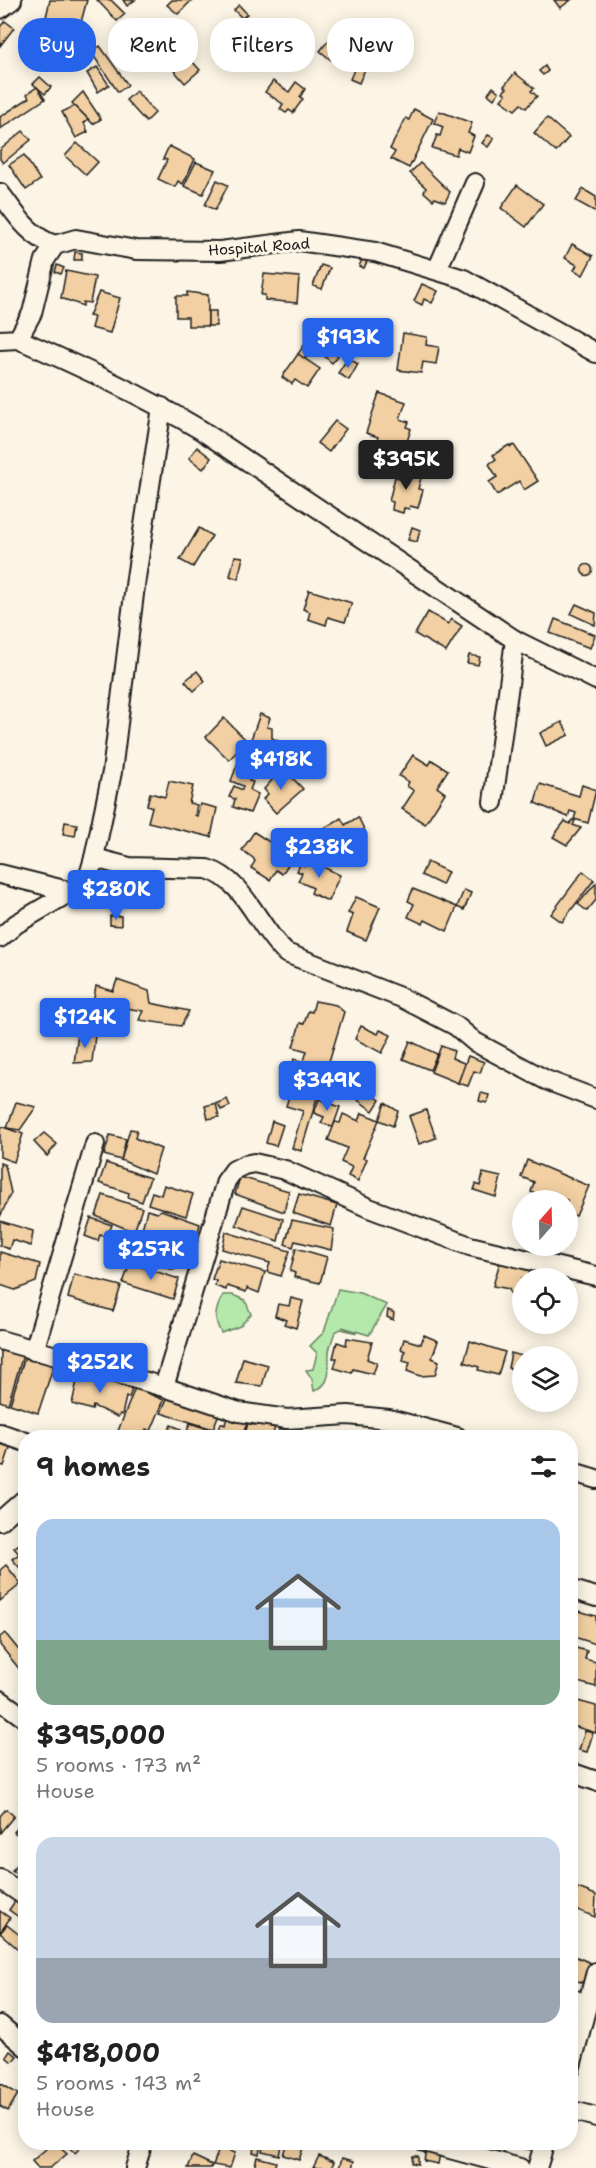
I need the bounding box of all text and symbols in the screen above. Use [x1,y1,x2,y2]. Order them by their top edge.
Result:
chip: Buy [18,18,96,72]
chip: Rent [108,18,198,72]
chip: Filters [210,18,315,72]
chip: New [327,18,414,72]
street label: Hospital Road [207,233,311,261]
pin: $193K [306,318,390,369]
text: $193K [316,324,380,350]
pin: $395K [364,440,448,491]
text: $395K [372,446,440,472]
pin: $418K [239,740,323,791]
text: $418K [249,746,313,772]
pin: $238K [277,828,361,879]
text: $238K [285,834,353,860]
pin: $280K [74,870,158,921]
text: $280K [82,876,150,902]
pin: $124K [43,998,127,1049]
text: $124K [54,1004,116,1030]
pin: $349K [285,1061,369,1112]
text: $349K [293,1067,361,1093]
north arrow [512,1190,578,1256]
map controls [512,1190,578,1412]
pin: $257K [109,1230,193,1281]
text: $257K [117,1236,185,1262]
button: locate [512,1268,578,1334]
pin: $252K [58,1343,142,1394]
button: layers [512,1346,578,1412]
text: $252K [67,1349,133,1375]
text: 9 homes [36,1449,150,1484]
icon: filters [527,1450,560,1483]
icon: home [244,1558,352,1666]
text: $395,000 [36,1717,166,1752]
text: 5 rooms · 173 m² [36,1752,201,1778]
text: House [36,1778,95,1804]
icon: home [244,1876,352,1984]
text: $418,000 [36,2035,160,2070]
text: 5 rooms · 143 m² [36,2070,201,2096]
text: House [36,2096,95,2122]

